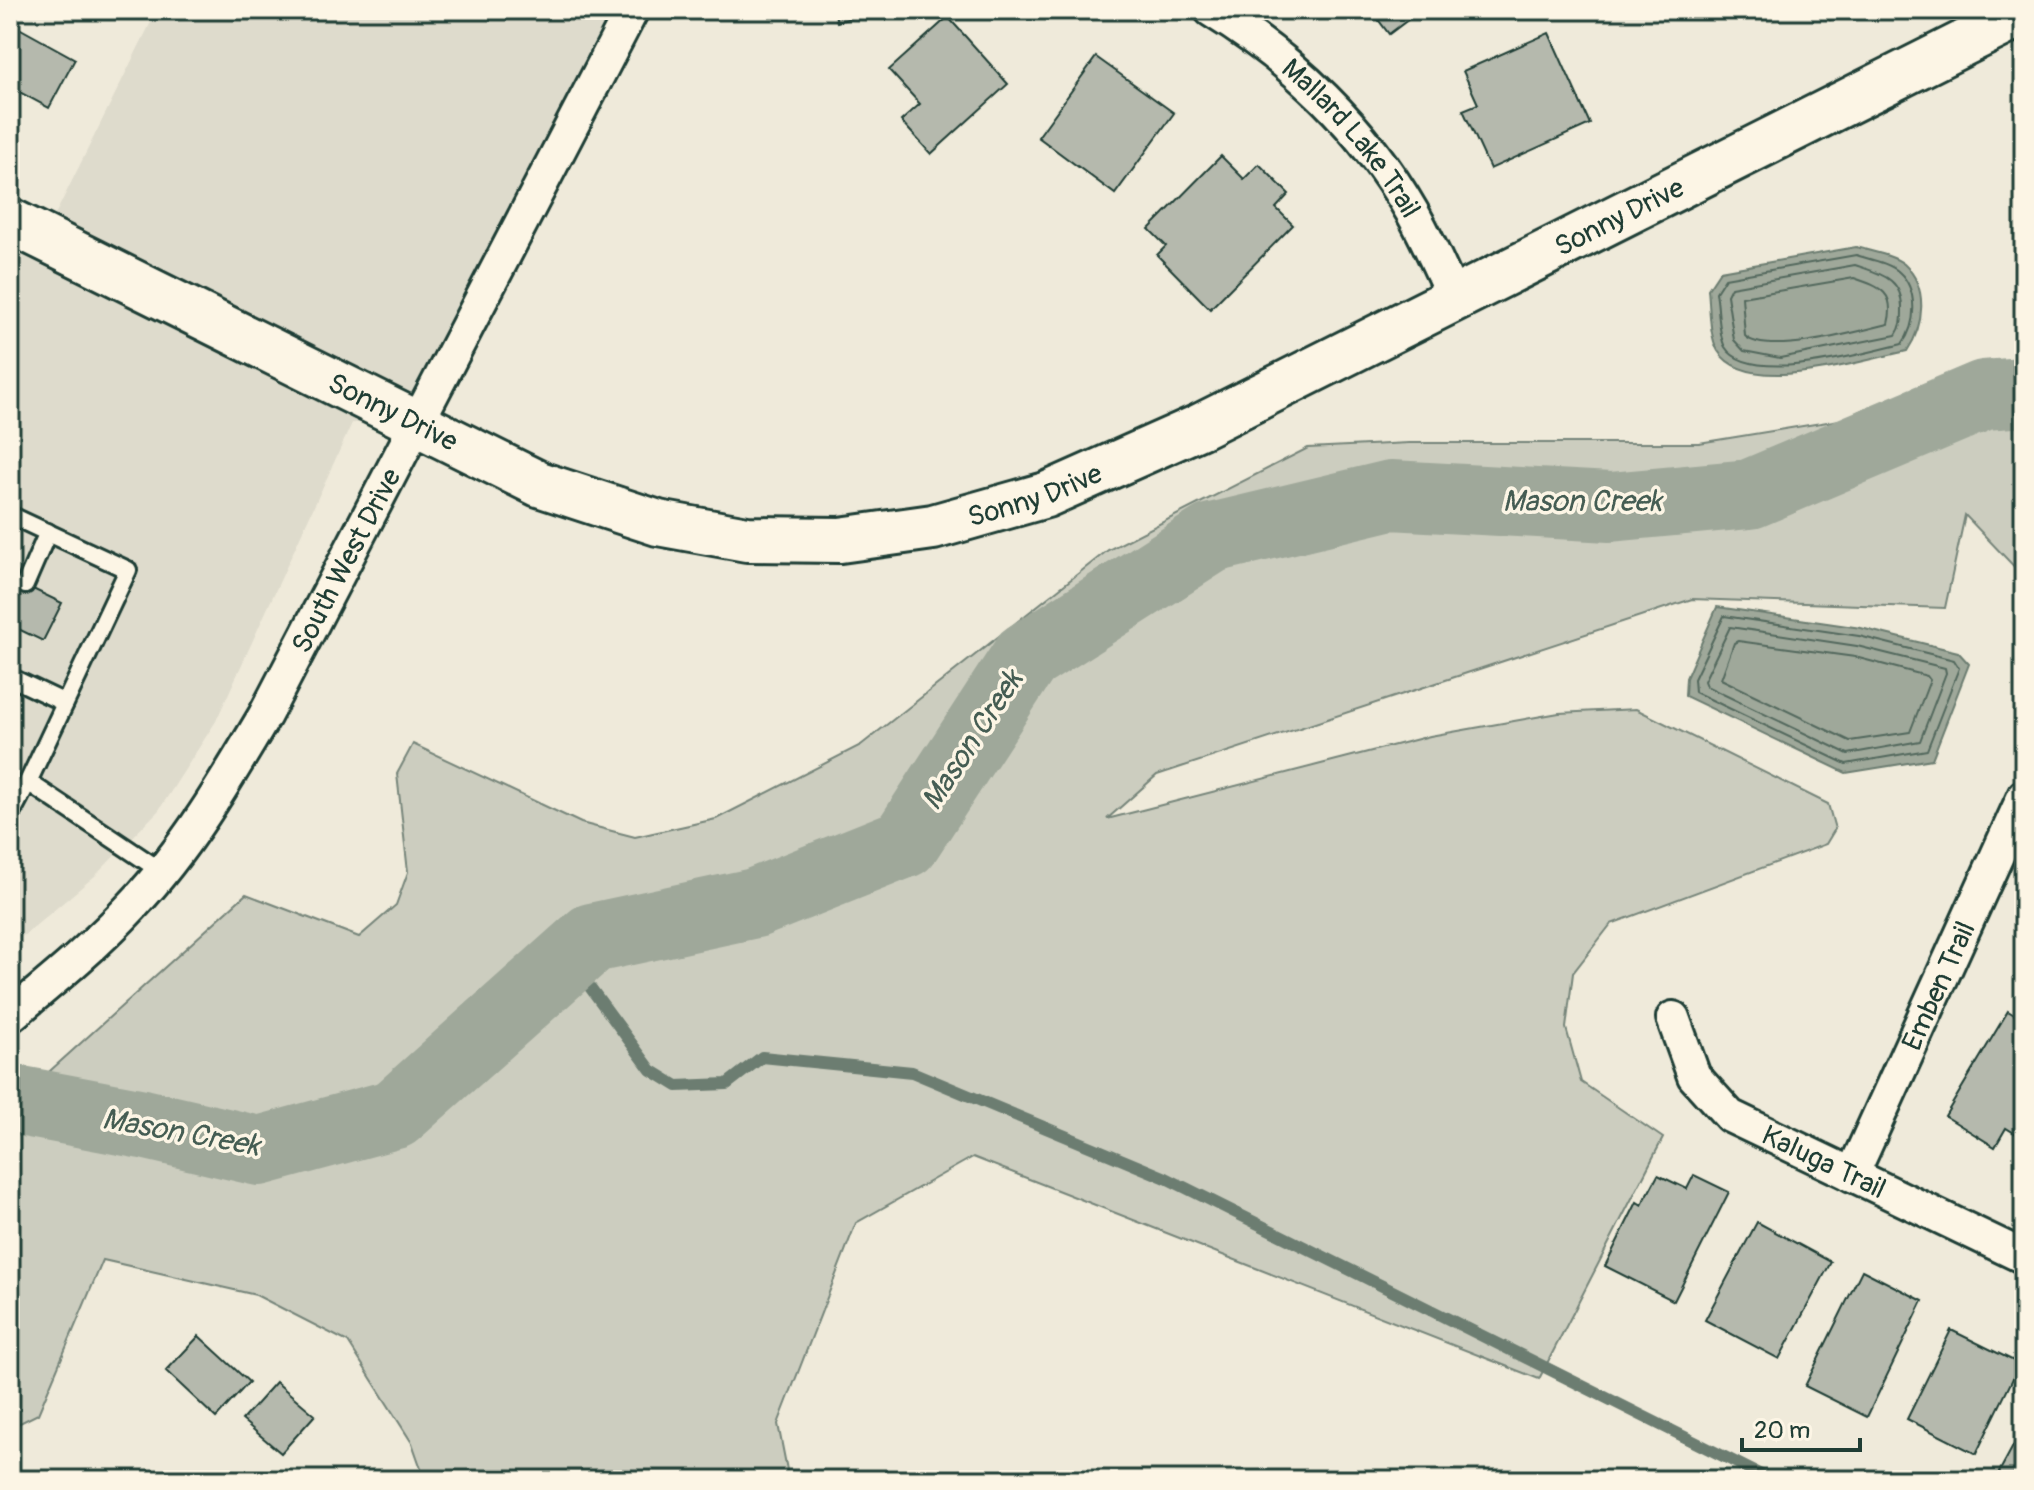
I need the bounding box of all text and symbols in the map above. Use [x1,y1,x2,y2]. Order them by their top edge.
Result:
street label: Mallard Lake Trail [1274,52,1428,224]
street label: Sonny Drive [1549,170,1690,265]
street label: Sonny Drive [322,366,463,460]
street label: Sonny Drive [964,456,1108,535]
street label: South West Drive [284,463,409,659]
water label: Mason Creek [1503,483,1664,520]
water label: Mason Creek [914,661,1033,817]
street label: Emben Trail [1895,916,1984,1056]
water label: Mason Creek [99,1100,265,1165]
street label: Kaluga Trail [1756,1118,1891,1207]
scale bar [1742,1402,1860,1452]
text: 20 m [1754,1416,1810,1445]

